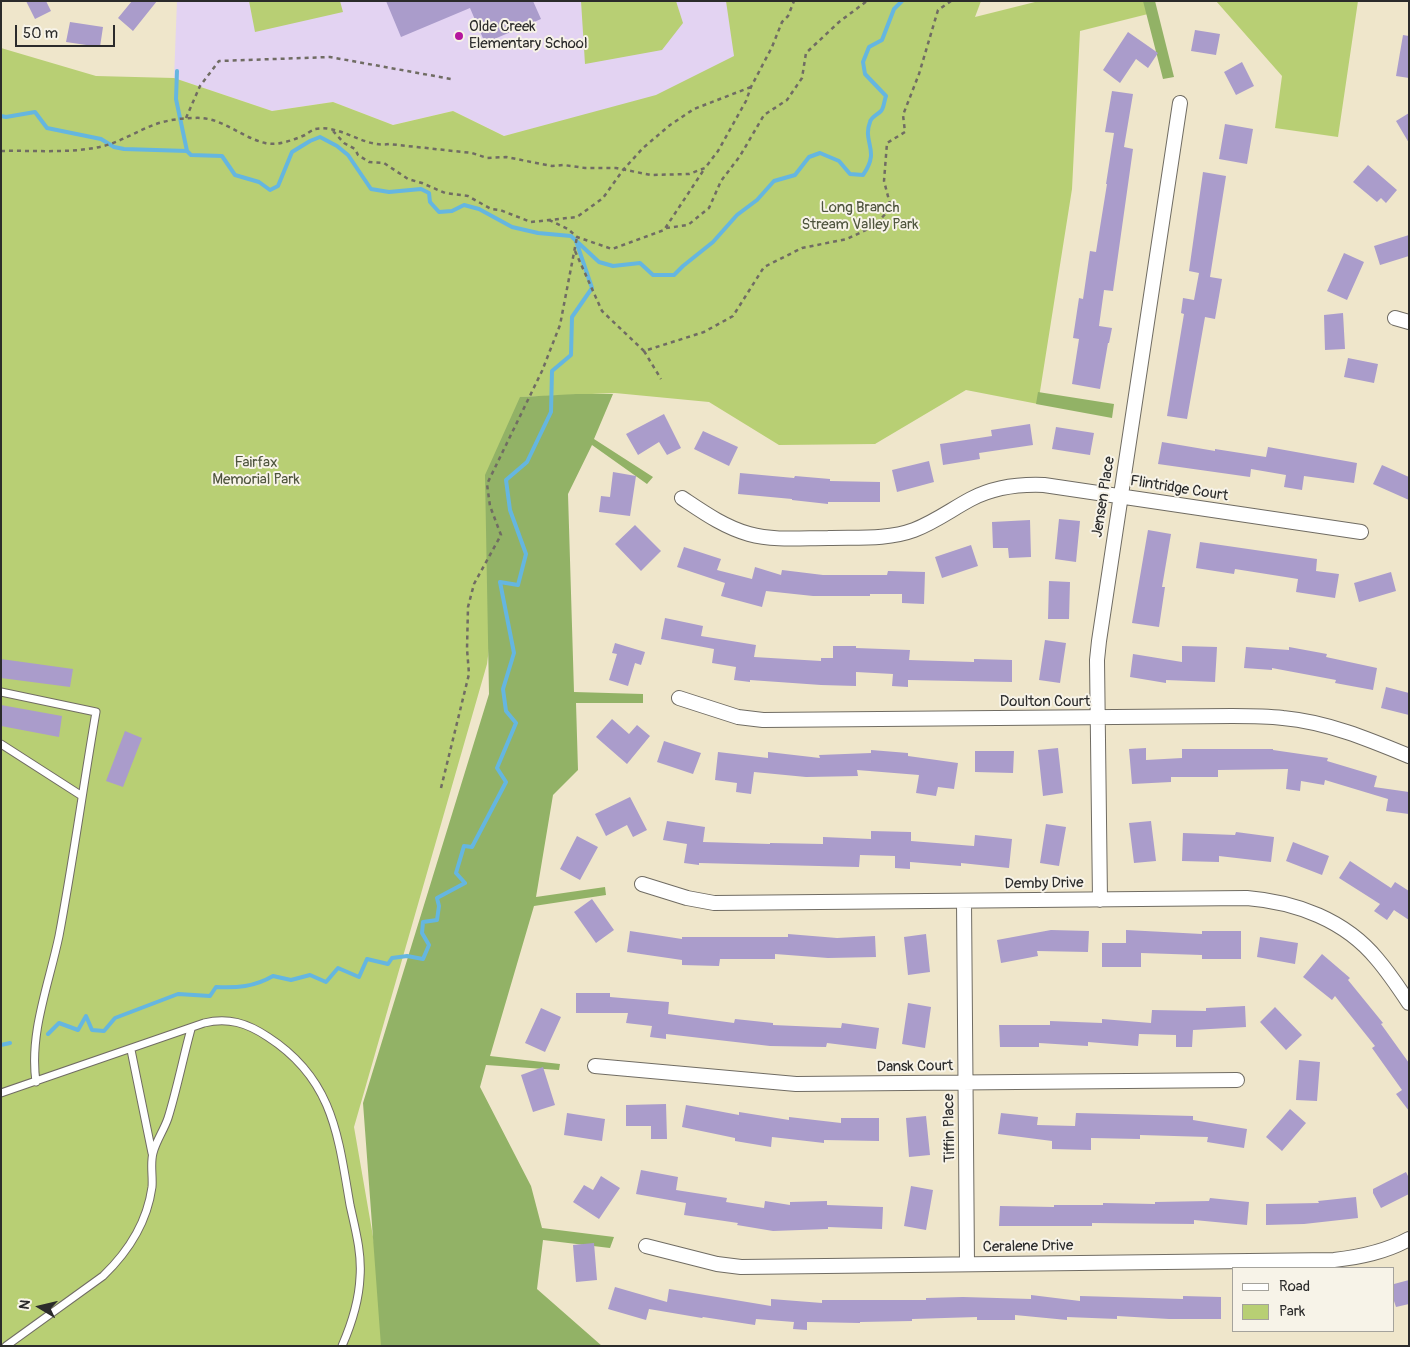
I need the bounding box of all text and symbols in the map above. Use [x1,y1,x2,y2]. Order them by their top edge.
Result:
scale bar [18,15,118,47]
place label: Olde Creek Elementary School [469,18,587,53]
text: 50 m [23,24,58,43]
marker: Olde Creek Elementary School [453,30,465,42]
park label: Long Branch Stream Valley Park [801,199,919,234]
park label: Fairfax Memorial Park [212,454,300,489]
street label: Jensen Place [1089,455,1119,539]
street label: Flintridge Court [1129,472,1229,506]
street label: Doulton Court [1000,693,1090,711]
street label: Demby Drive [1004,874,1084,894]
street label: Dansk Court [877,1057,953,1077]
street label: Tiffin Place [940,1093,960,1163]
street label: Ceralene Drive [982,1237,1074,1257]
legend [1232,1267,1395,1332]
text: Road [1279,1277,1310,1296]
north arrow [15,1282,65,1332]
text: N [16,1299,34,1311]
text: Park [1279,1302,1305,1321]

